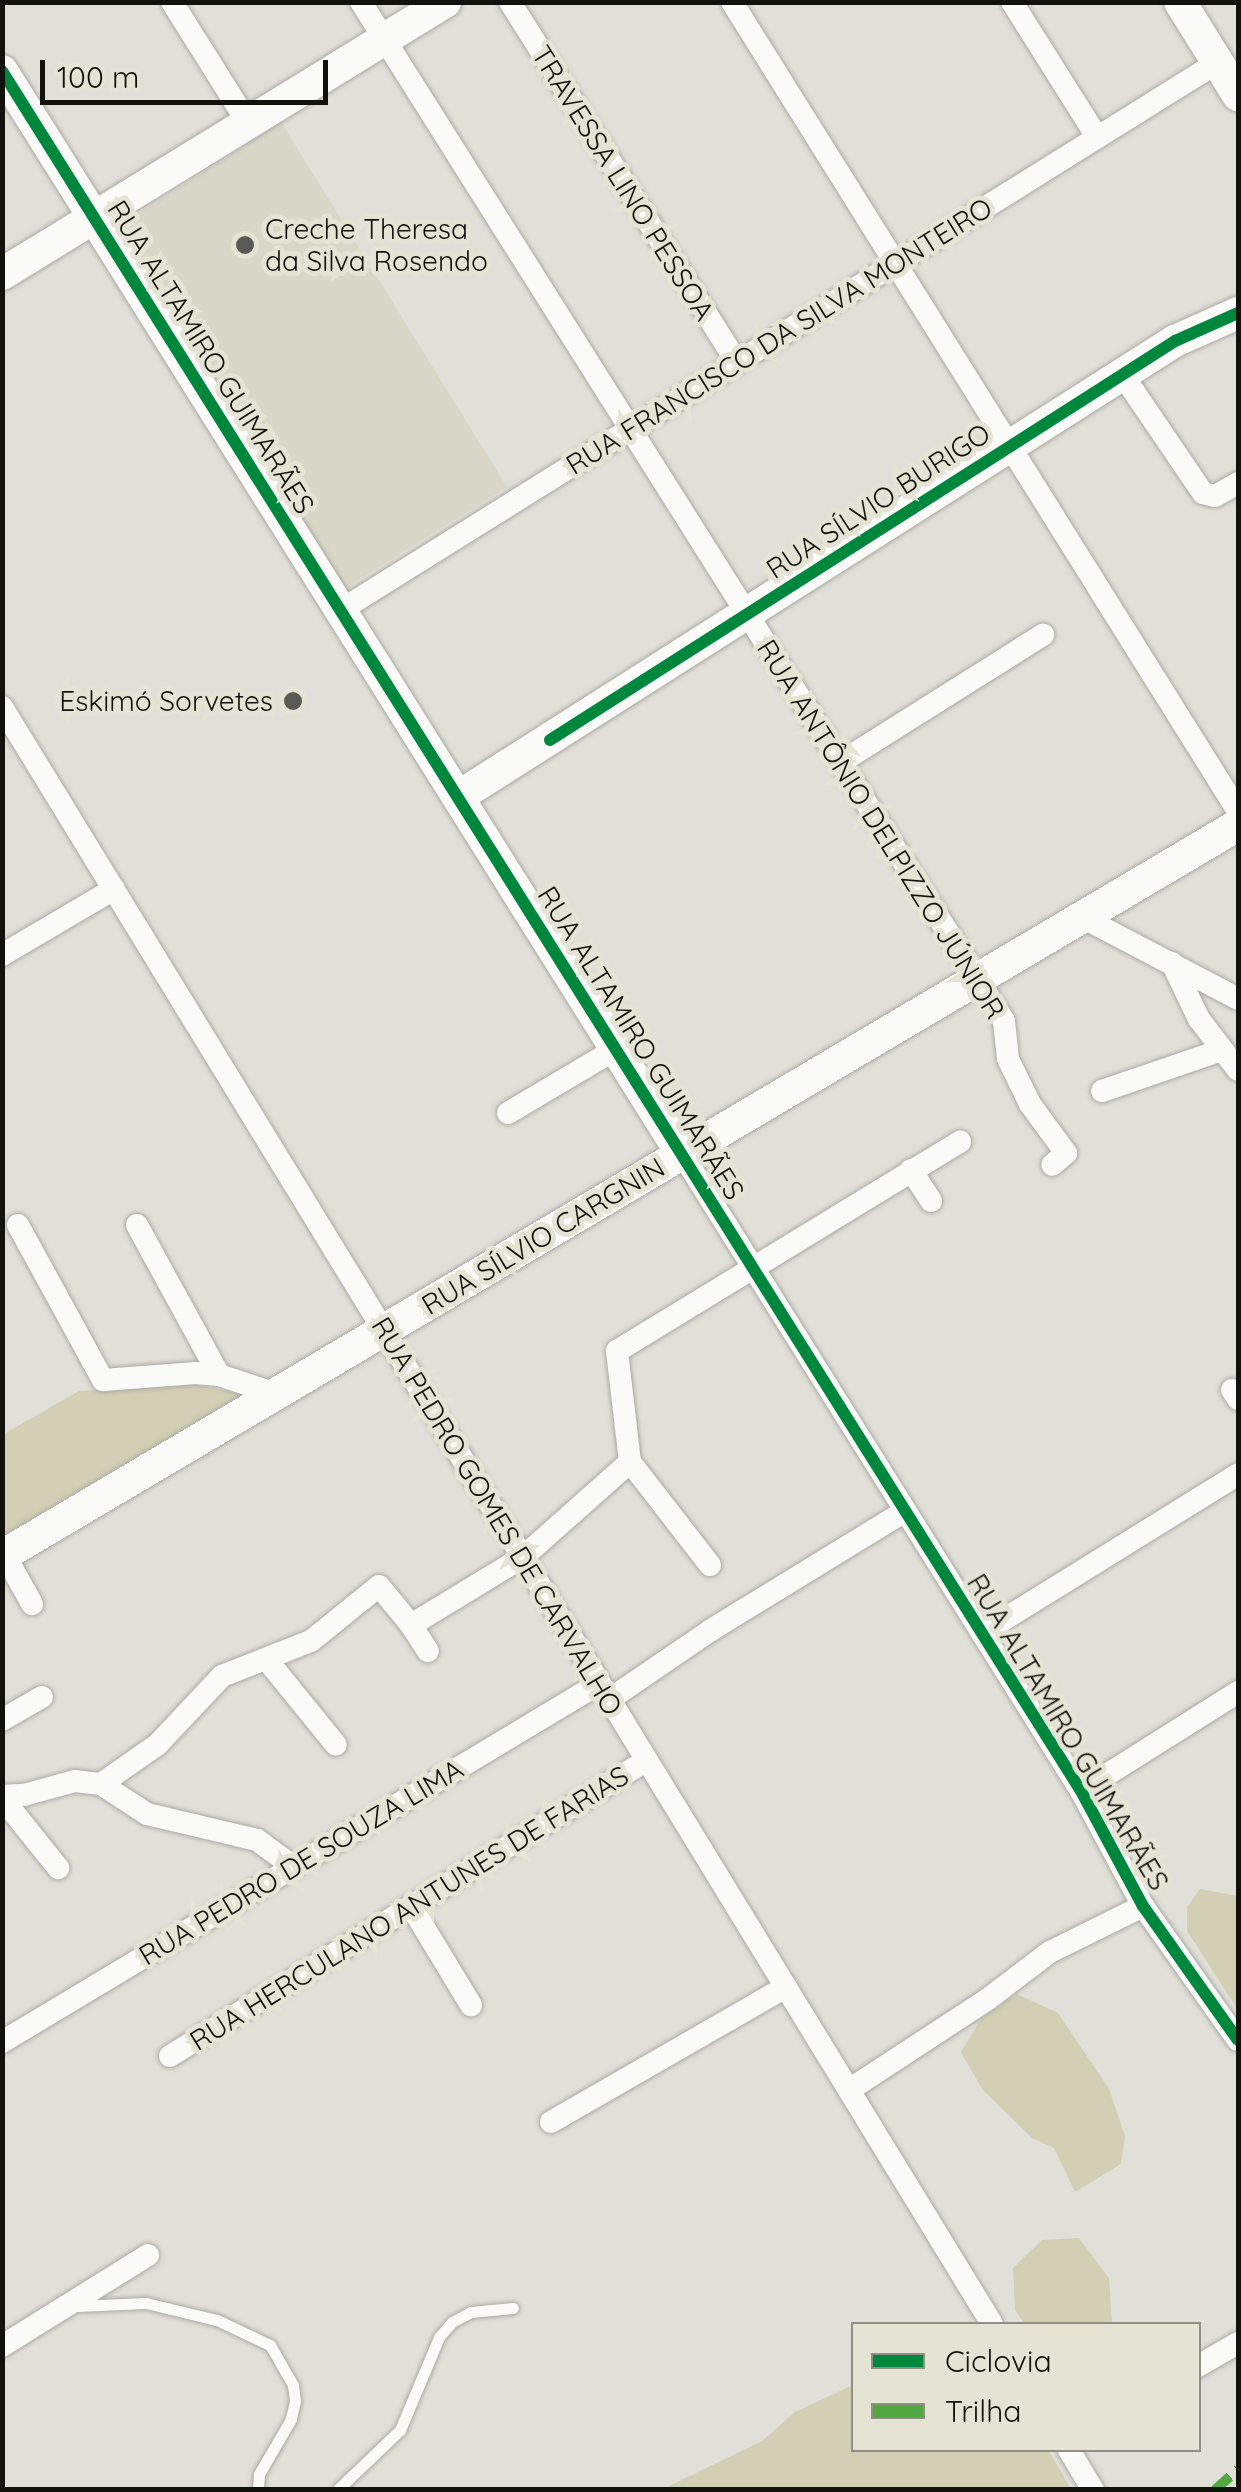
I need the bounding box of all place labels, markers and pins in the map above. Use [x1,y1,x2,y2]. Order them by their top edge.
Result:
place label: Creche Theresa da Silva Rosendo [265,212,488,278]
marker: Creche Theresa da Silva Rosendo [234,234,256,256]
place label: Eskimó Sorvetes [59,684,273,718]
marker: Eskimó Sorvetes [282,690,304,712]

